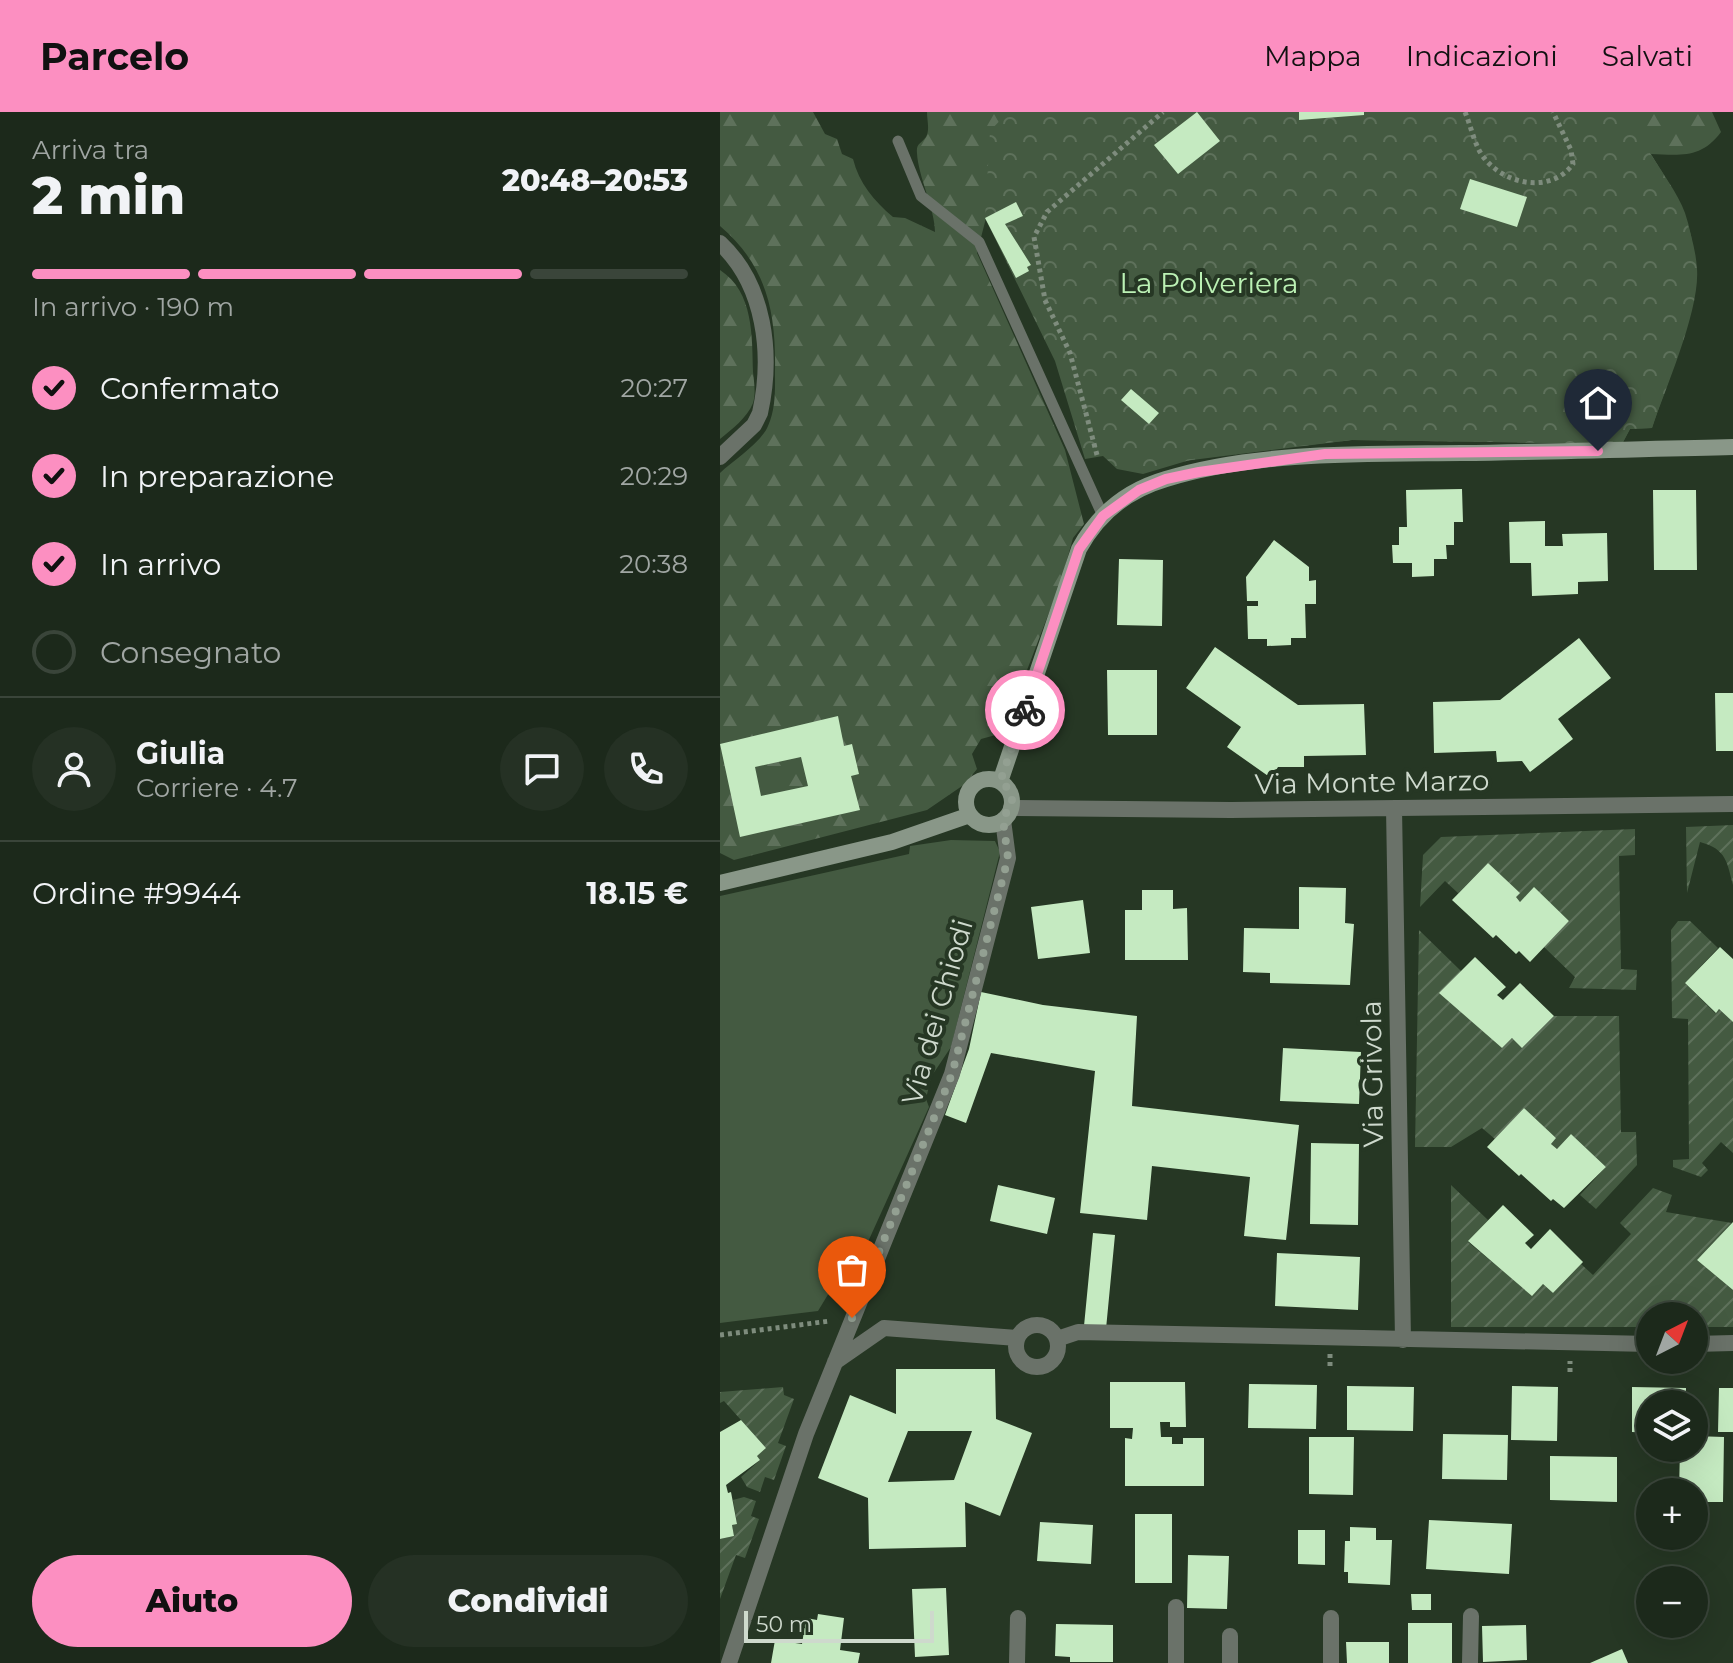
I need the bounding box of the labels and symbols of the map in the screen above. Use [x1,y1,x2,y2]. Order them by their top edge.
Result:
park label: La Polveriera [1120,266,1298,300]
pin [1564,369,1632,451]
courier [985,670,1065,750]
street label: Via Monte Marzo [1254,763,1490,801]
street label: Via dei Chiodi [894,915,980,1109]
street label: Via Grivola [1354,1000,1390,1148]
pin [818,1236,886,1318]
north arrow [1636,1302,1708,1374]
scale bar [744,1607,934,1643]

